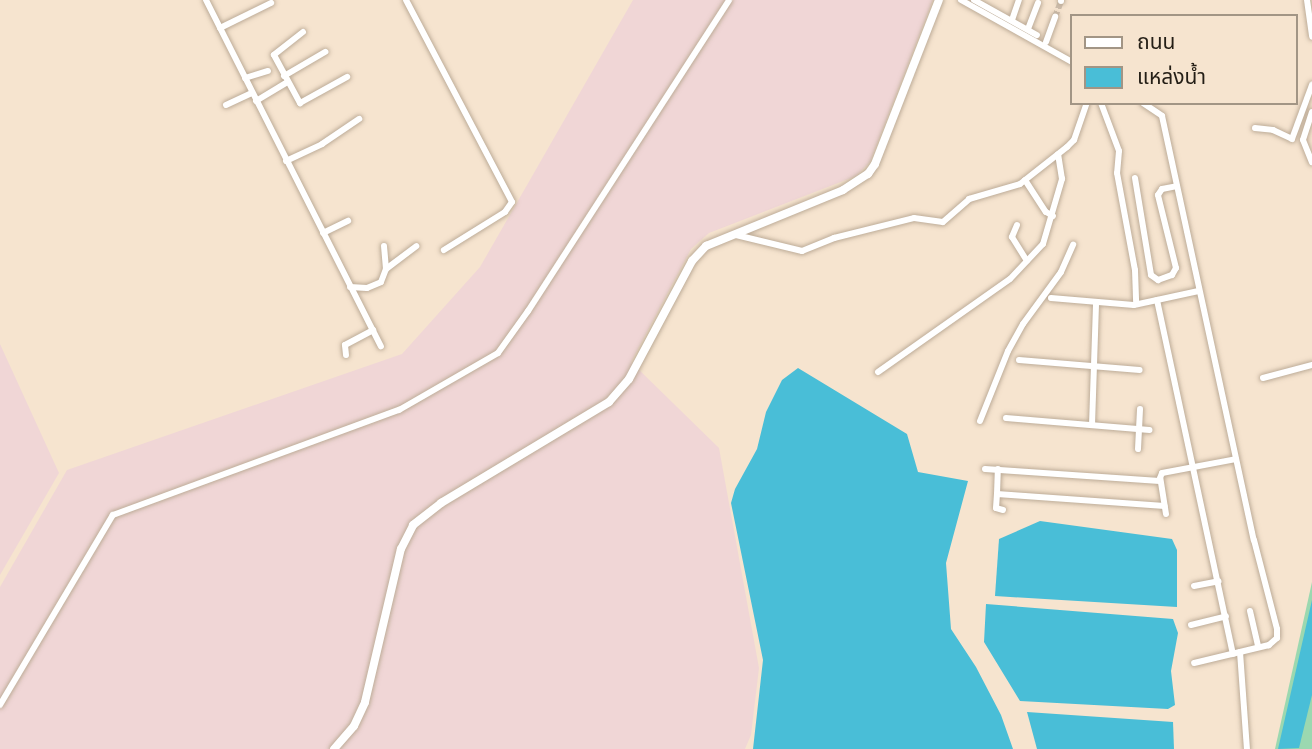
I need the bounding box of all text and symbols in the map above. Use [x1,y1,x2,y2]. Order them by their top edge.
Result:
legend [1070,14,1298,105]
text: ถนน [1137,27,1175,55]
text: แหล่งน้ำ [1137,62,1206,90]

